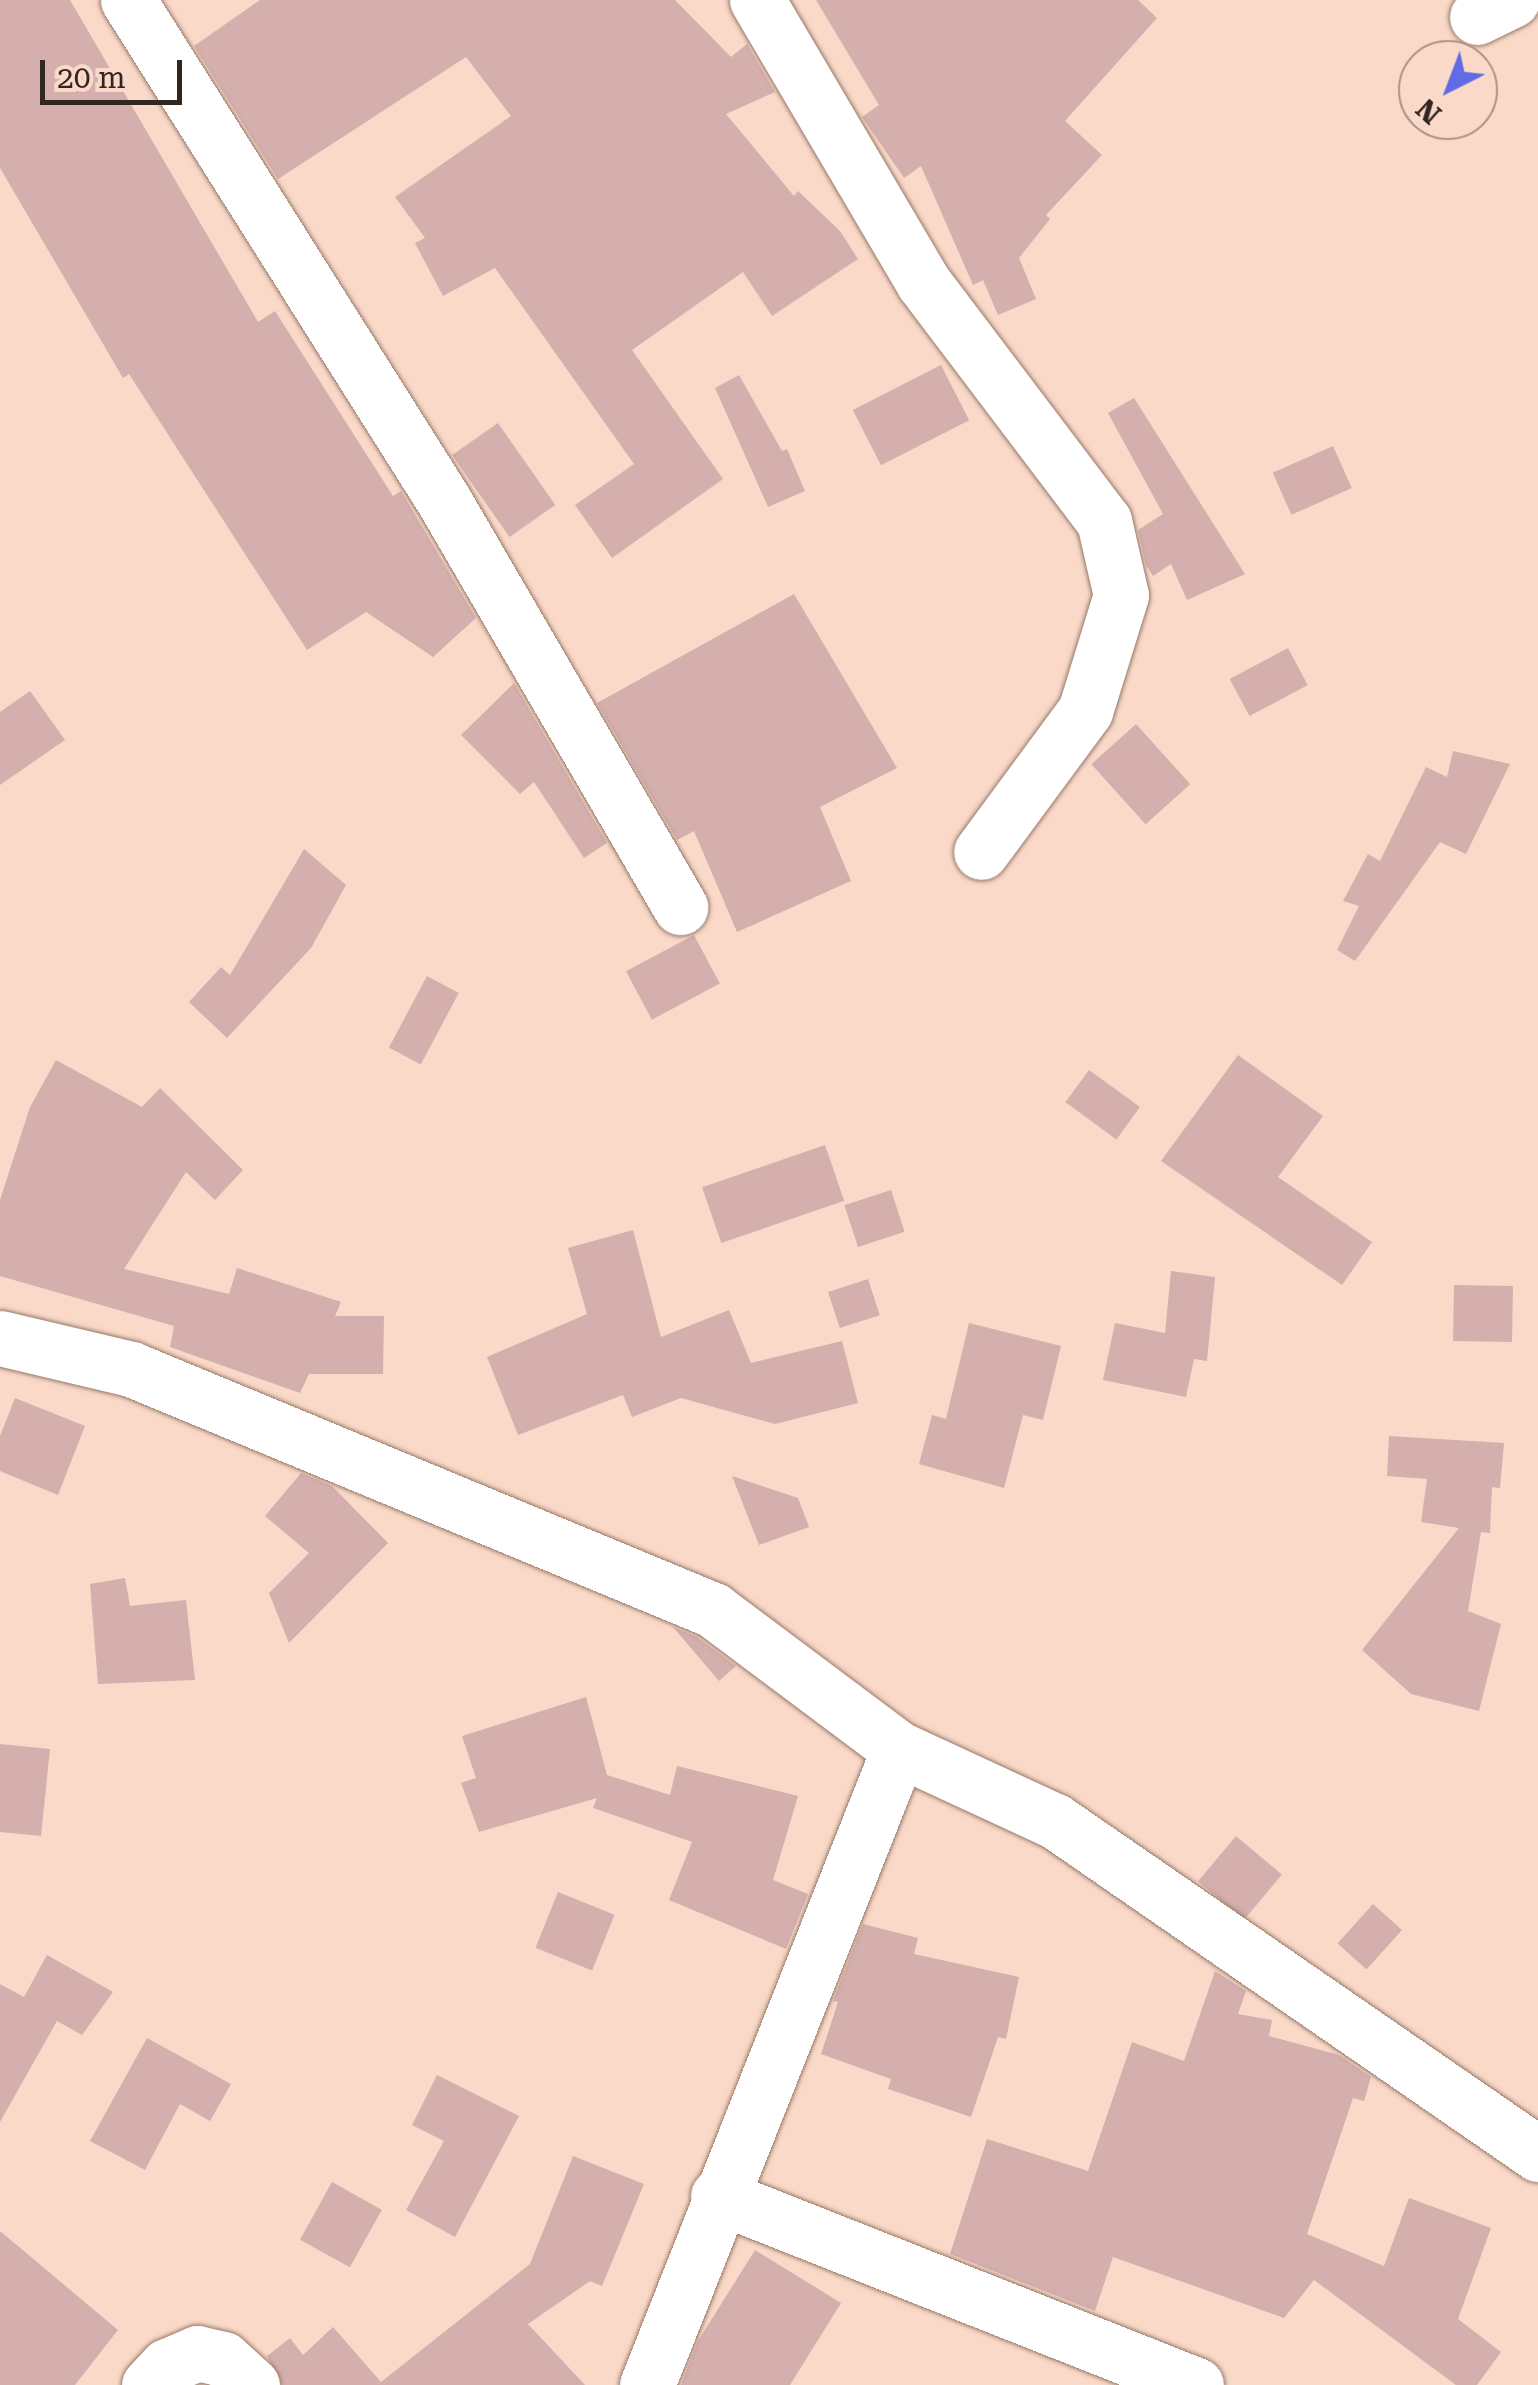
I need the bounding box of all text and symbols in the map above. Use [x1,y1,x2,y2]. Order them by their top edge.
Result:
scale bar [45,40,188,102]
north arrow [1398,40,1498,140]
text: 20 m [57,60,126,95]
text: N [1410,92,1448,131]

